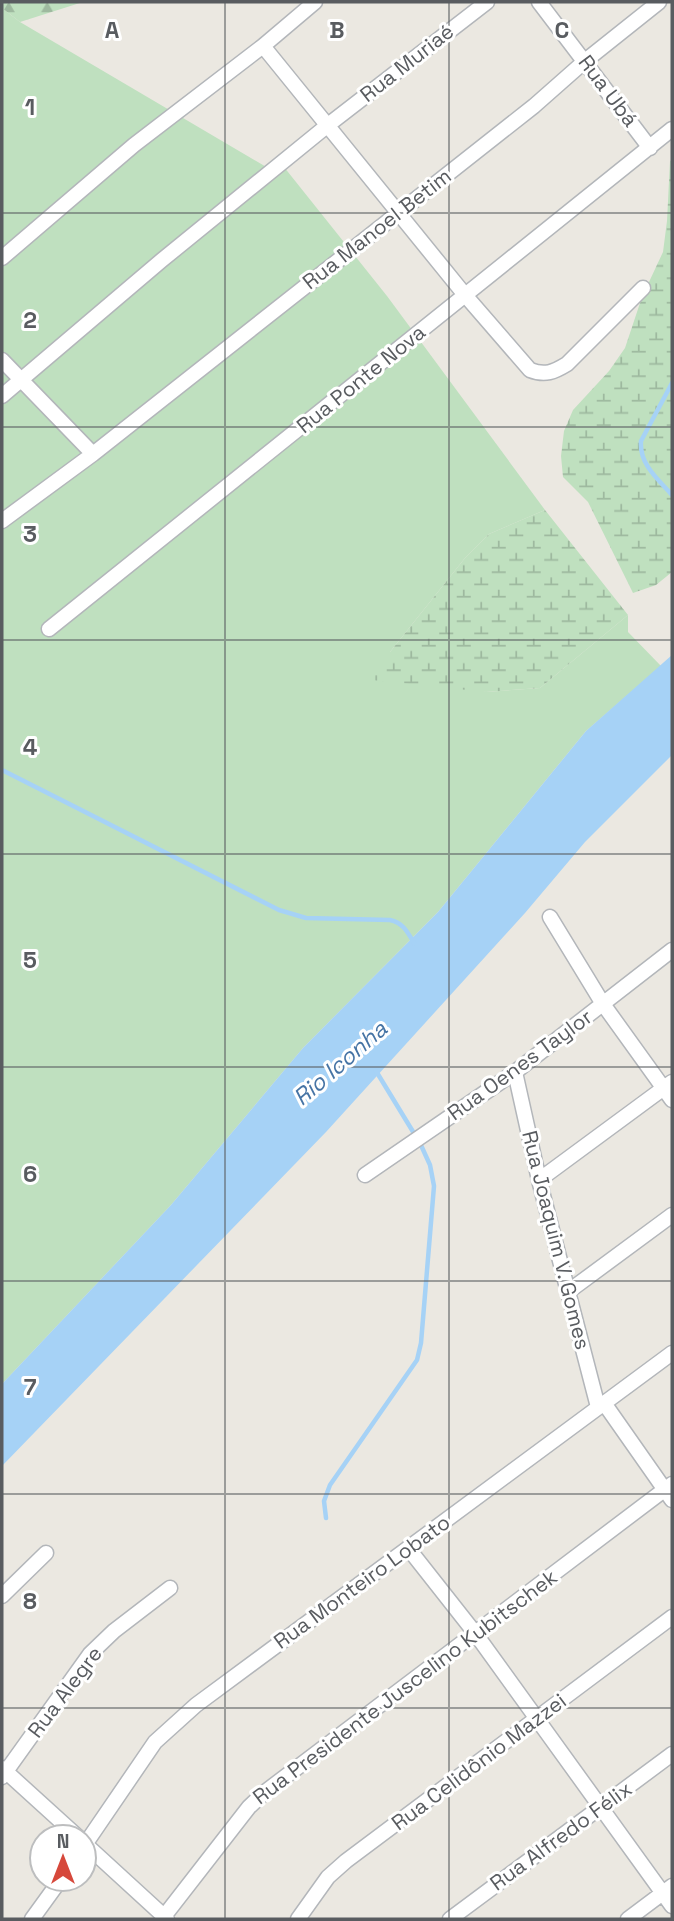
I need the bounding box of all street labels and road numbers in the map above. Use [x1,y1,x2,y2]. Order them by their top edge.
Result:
street label: Rua Muriaé [354,18,459,108]
street label: Rua Ubá [573,49,644,132]
street label: Rua Manoel Betim [297,162,456,295]
street label: Rua Ponte Nova [291,318,431,439]
street label: Rua Oenes Taylor [442,1003,597,1126]
street label: Rua Joaquim V. Gomes [516,1128,597,1352]
street label: Rua Monteiro Lobato [268,1508,455,1655]
street label: Rua Presidente Juscelino Kubitschek [247,1563,562,1810]
street label: Rua Alegre [21,1641,108,1743]
street label: Rua Celidônio Mazzei [386,1687,571,1836]
street label: Rua Alfredo Félix [484,1775,637,1896]

